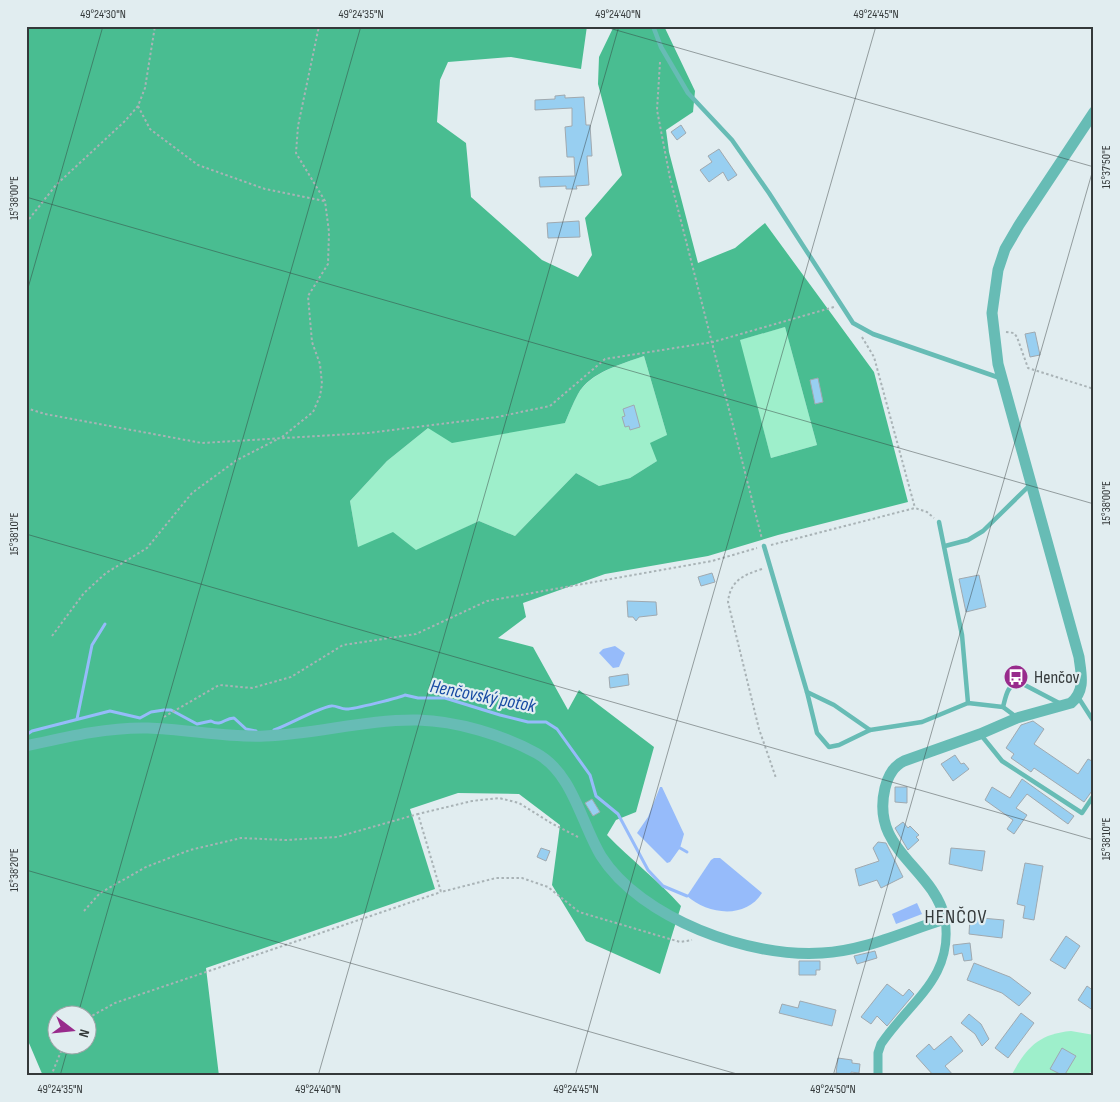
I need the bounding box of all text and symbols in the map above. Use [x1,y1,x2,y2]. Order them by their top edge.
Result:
text: 49°24'30"N [80,7,126,22]
text: 49°24'35"N [338,7,384,22]
text: 49°24'40"N [595,7,641,22]
text: 49°24'45"N [853,7,899,22]
text: 15°37'50"E [1099,145,1114,189]
text: 15°38'00"E [7,176,22,220]
text: 15°38'00"E [1099,481,1114,525]
text: 15°38'10"E [7,513,22,555]
bus stop icon: Henčov [1003,664,1029,690]
place label: Henčov [1034,667,1080,688]
water label: Henčovský potok [428,675,538,718]
text: 15°38'10"E [1099,818,1114,860]
text: 15°38'20"E [7,848,22,892]
district label: HENČOV [925,905,987,929]
north arrow [48,1004,98,1054]
text: N [75,1028,93,1039]
text: 49°24'35"N [37,1082,83,1097]
text: 49°24'40"N [295,1082,341,1097]
text: 49°24'45"N [553,1082,599,1097]
text: 49°24'50"N [810,1082,856,1097]

